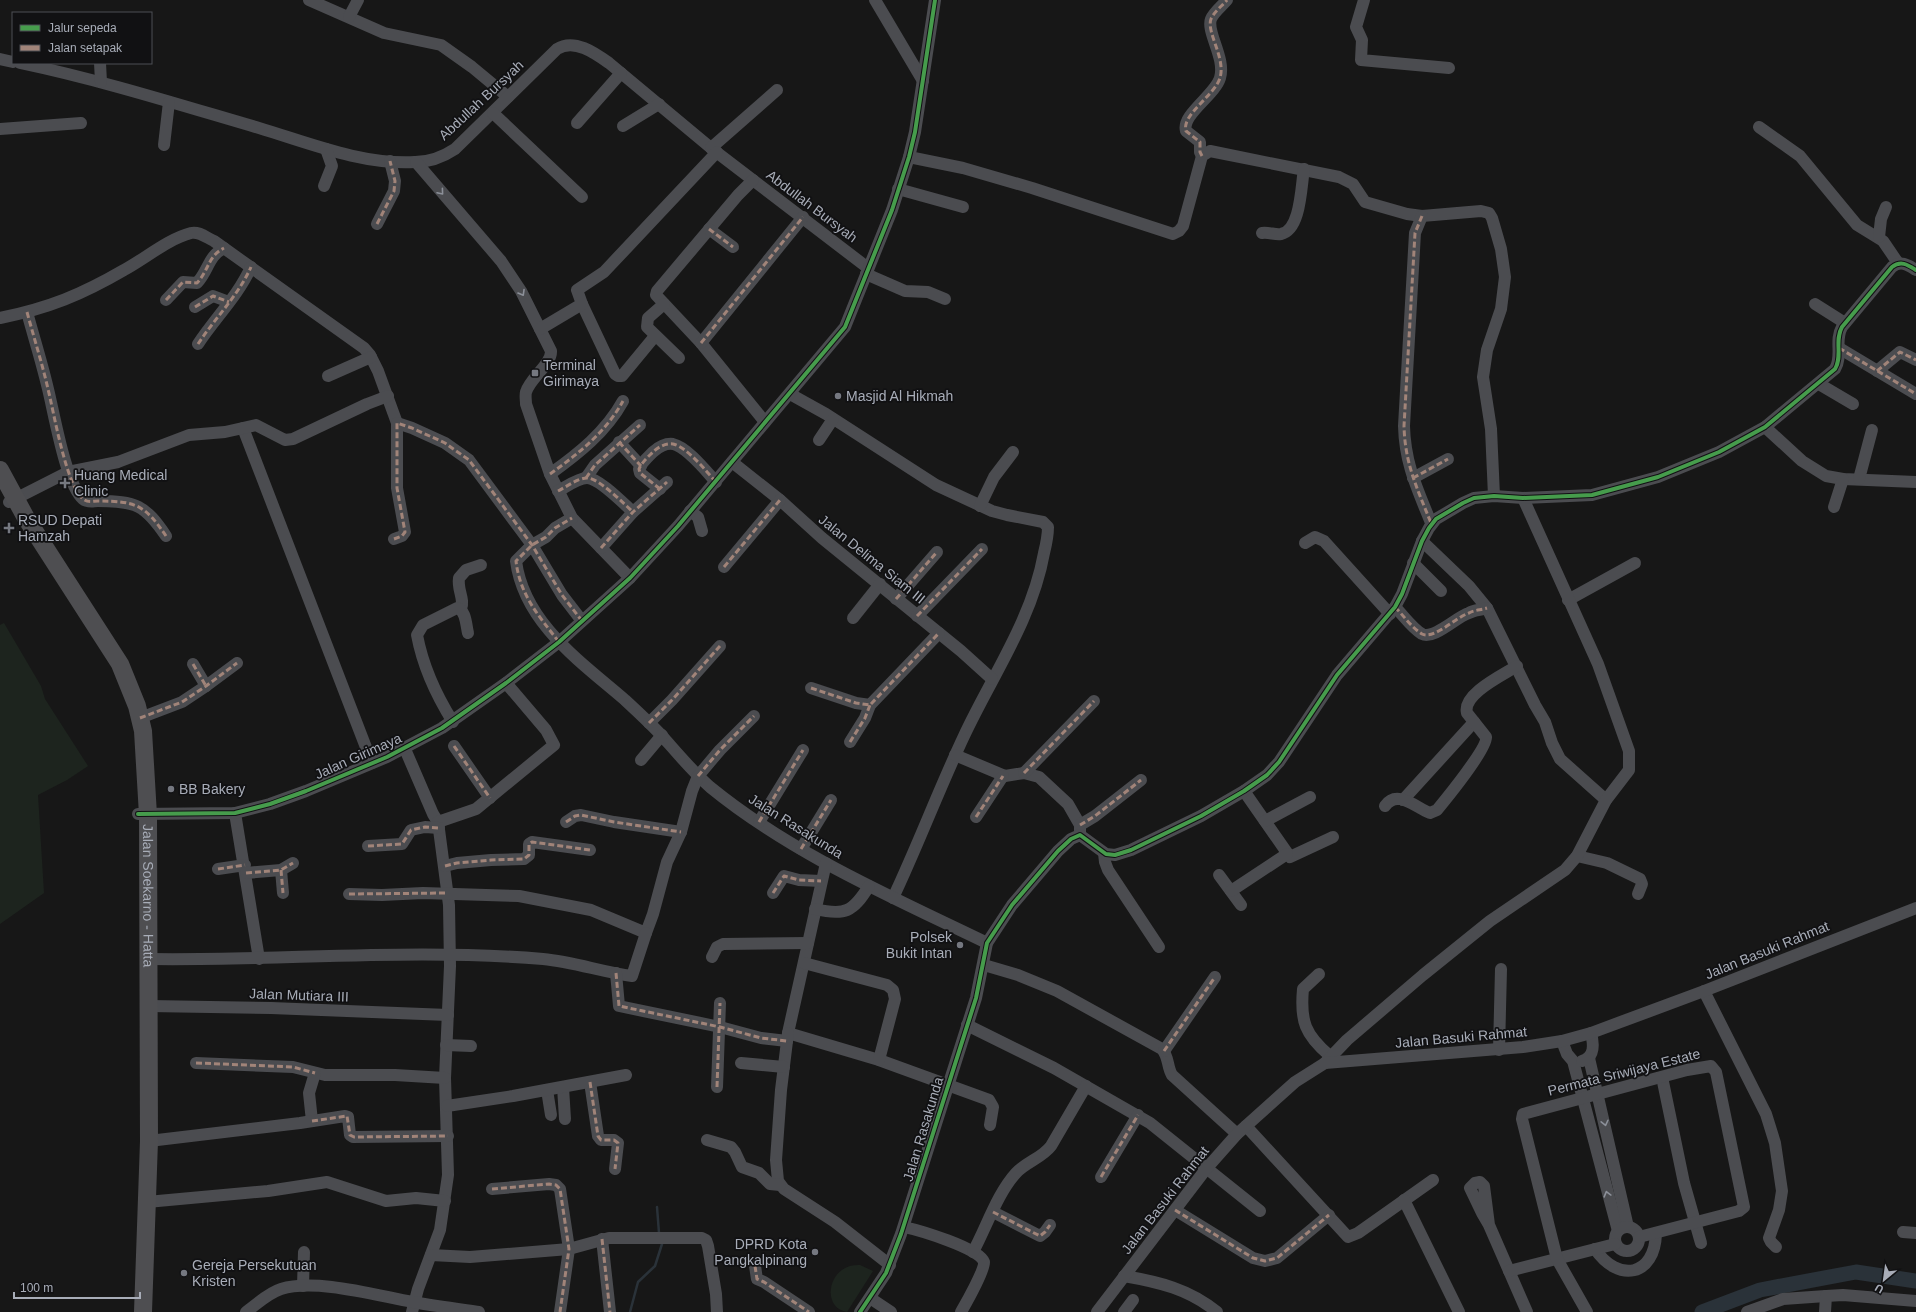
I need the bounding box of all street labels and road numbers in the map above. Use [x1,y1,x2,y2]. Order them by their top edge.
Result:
street label: Abdullah Bursyah [435,57,527,143]
street label: Abdullah Bursyah [763,167,861,245]
street label: Jalan Delima Siam III [816,511,928,607]
street label: Jalan Girimaya [312,730,404,782]
street label: Jalan Rasakunda [746,791,846,862]
street label: Jalan Soekarno - Hatta [140,824,156,968]
street label: Jalan Basuki Rahmat [1703,918,1831,982]
street label: Jalan Mutiara III [249,985,349,1005]
street label: Jalan Basuki Rahmat [1394,1023,1528,1051]
street label: Permata Sriwijaya Estate [1546,1045,1702,1099]
street label: Jalan Rasakunda [900,1075,947,1183]
street label: Jalan Basuki Rahmat [1118,1143,1212,1257]

